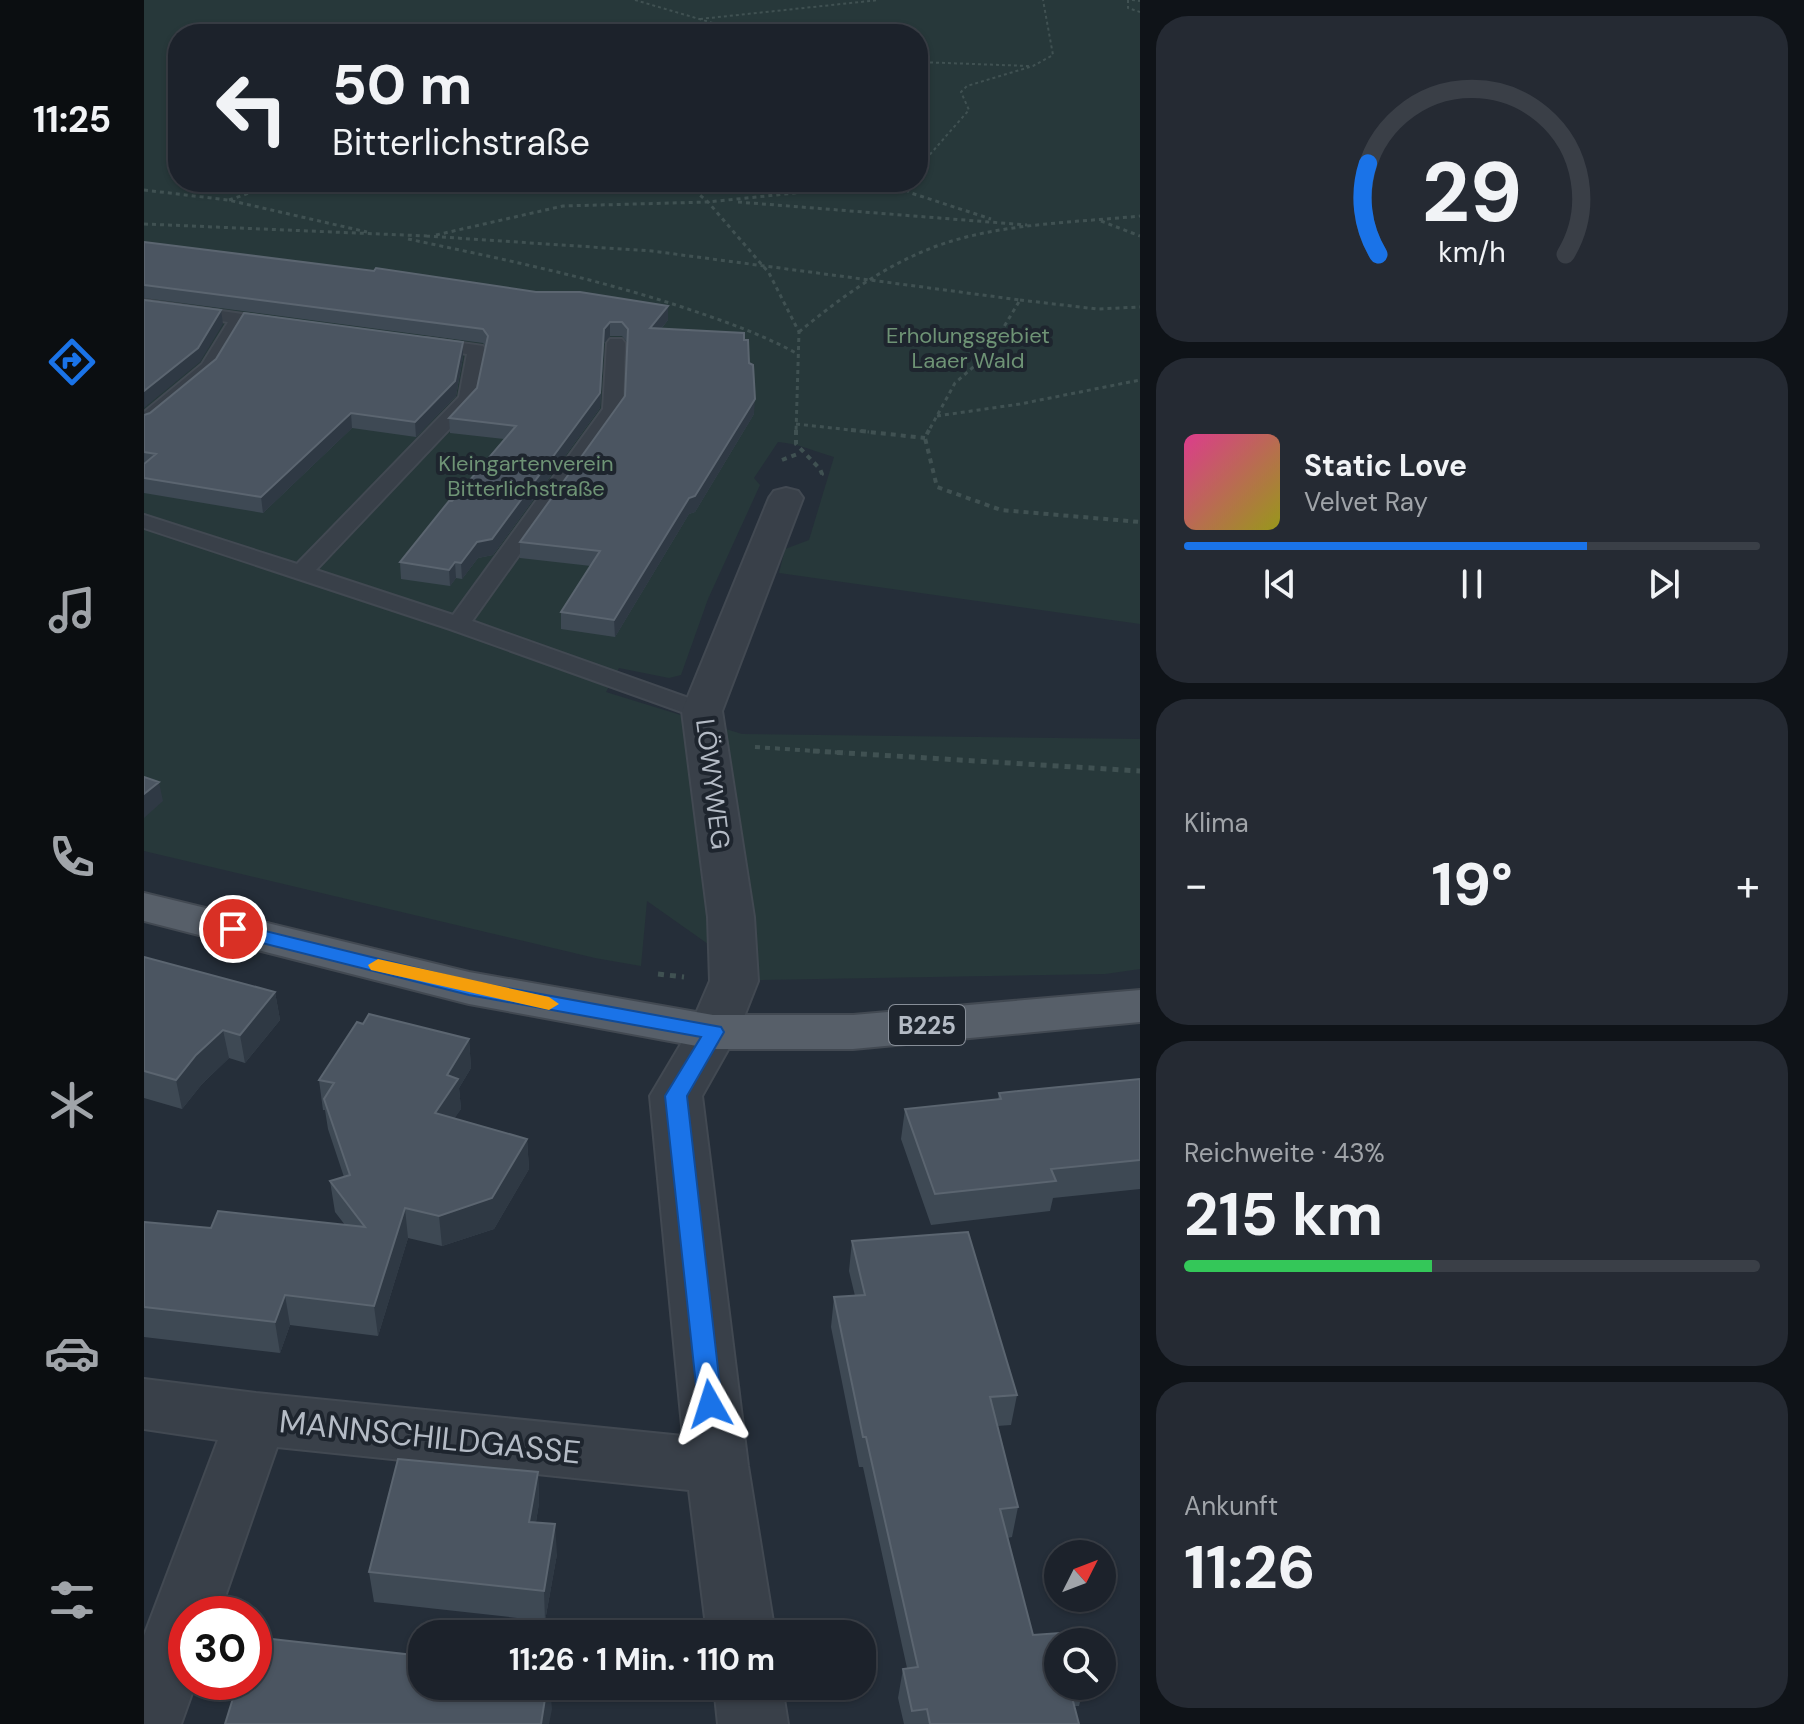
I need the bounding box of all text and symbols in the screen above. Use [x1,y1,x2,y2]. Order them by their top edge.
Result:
text: 50 m [332,48,472,121]
icon: left [200,56,304,160]
text: 11:25 [33,96,111,143]
text: Bitterlichstraße [332,119,590,166]
text: 29 [1422,137,1522,246]
text: km/h [1438,234,1506,271]
park label: Erholungsgebiet Laaer Wald [886,321,1050,375]
icon: directions [44,334,100,390]
text: Static Love [1304,446,1467,485]
park label: Kleingartenverein Bitterlichstraße [438,449,614,503]
text: Velvet Ray [1304,485,1428,519]
icon: previous [1258,562,1302,606]
icon: pause [1450,562,1494,606]
icon: next [1642,562,1686,606]
icon: music [44,582,100,638]
street label: LÖWYWEG [688,717,738,851]
text: Klima [1184,806,1249,840]
icon: phone [44,829,100,885]
text: 19° [1431,845,1513,924]
text: − [1184,856,1208,914]
text: + [1736,856,1760,914]
pin [199,895,267,963]
icon: arrive [211,907,255,951]
road number: B225 [889,1005,965,1045]
icon: climate [44,1077,100,1133]
text: Reichweite · 43% [1184,1136,1385,1170]
text: 215 km [1184,1175,1383,1254]
icon: car [44,1325,100,1381]
position arrow [668,1362,752,1446]
street label: MANNSCHILDGASSE [277,1400,583,1474]
text: Ankunft [1184,1489,1278,1523]
text: 11:26 [1184,1528,1316,1607]
north arrow [1044,1540,1116,1612]
map controls [1044,1540,1116,1700]
icon: filters [44,1572,100,1628]
speed limit sign: 30 [168,1596,272,1700]
button: search [1044,1628,1116,1700]
text: 11:26 · 1 Min. · 110 m [509,1640,775,1679]

